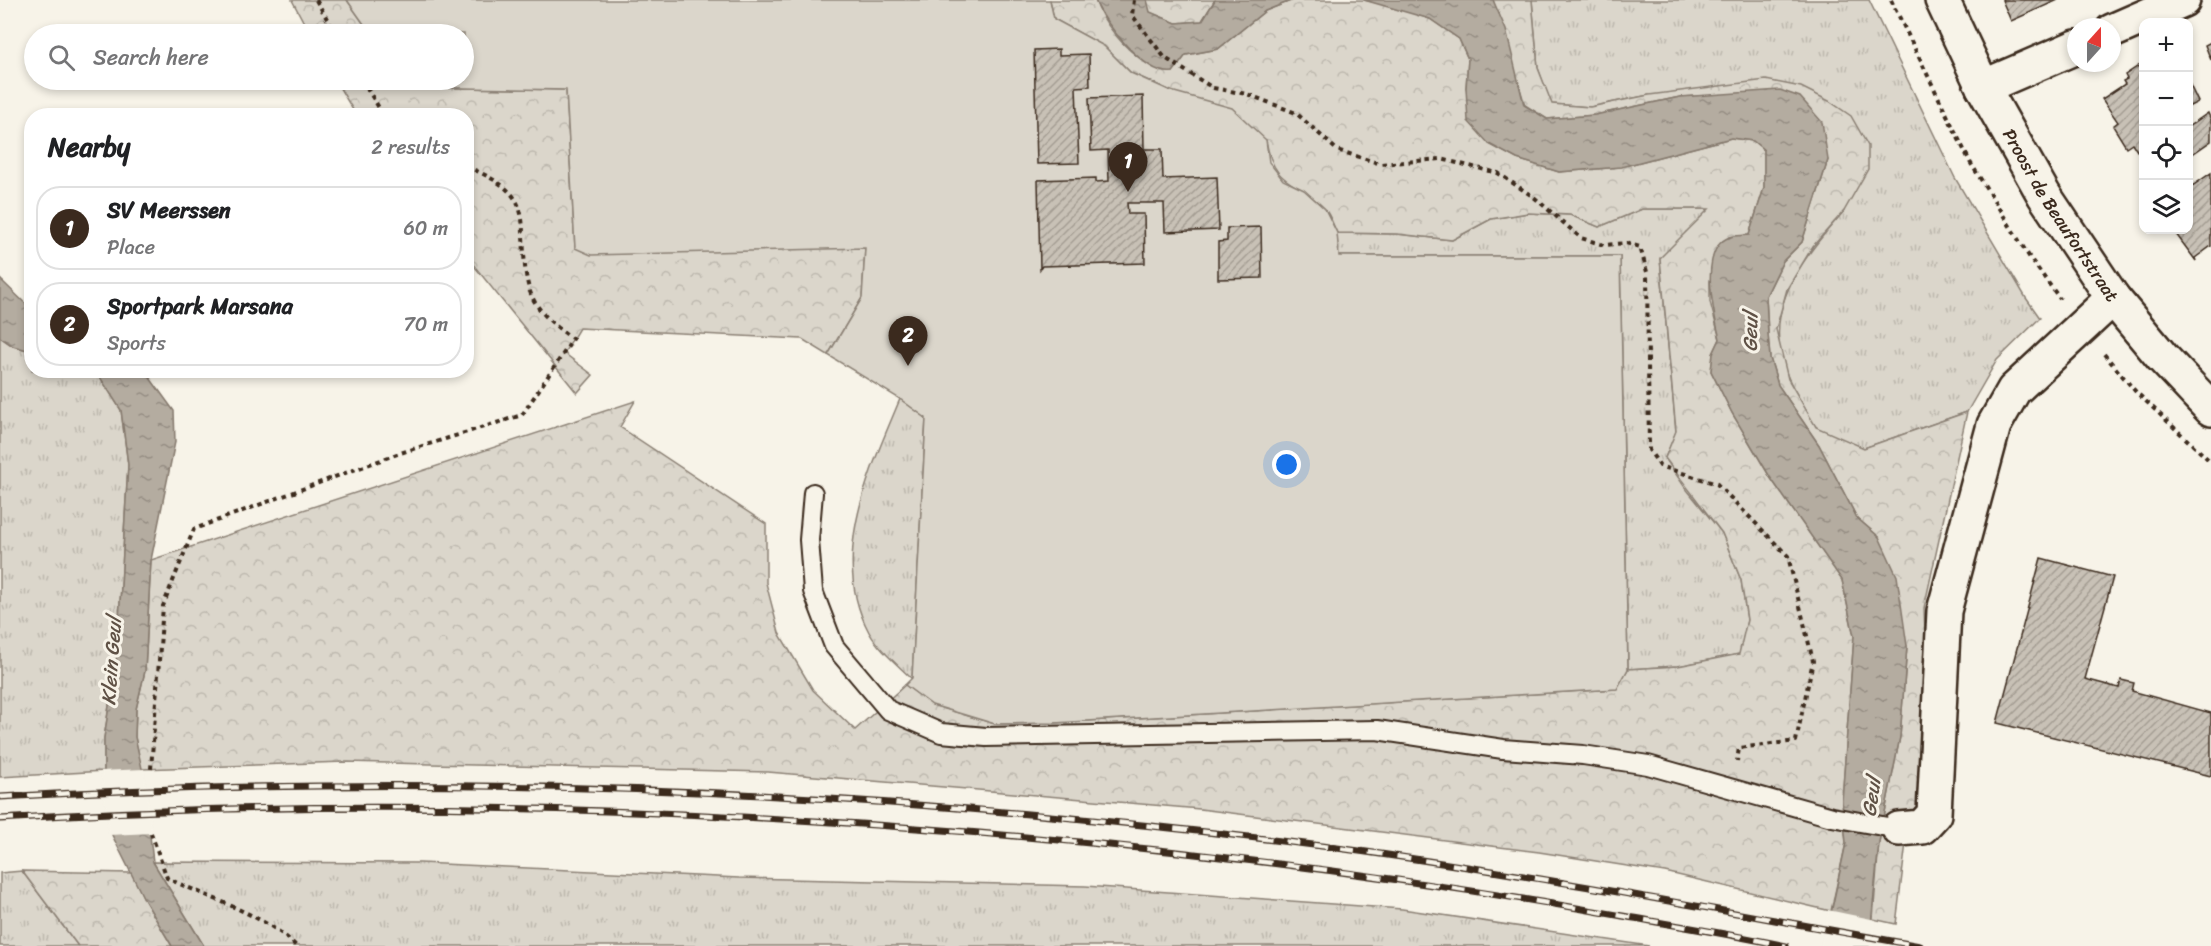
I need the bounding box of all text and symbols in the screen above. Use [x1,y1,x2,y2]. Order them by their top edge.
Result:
north arrow [2067,18,2121,72]
map controls [2139,18,2193,234]
button: + [2139,18,2193,72]
search box [24,24,474,90]
text: Search here [93,38,209,77]
icon: search [45,41,78,74]
button: − [2139,72,2193,126]
street label: Proost de Beaufortstraat [1993,122,2127,309]
text: Nearby [48,124,130,170]
button: locate [2139,126,2193,180]
text: 2 results [371,130,450,165]
pin: 1 [1108,142,1148,192]
button: layers [2139,180,2193,234]
text: SV Meerssen [107,191,231,230]
text: 1 [65,211,74,246]
text: 60 m [403,211,448,246]
text: Place [107,230,155,265]
text: Sportpark Marsana [107,287,293,326]
text: 2 [64,307,75,342]
text: 70 m [403,307,448,342]
water label: Geul [1733,308,1768,352]
pin: 2 [888,316,928,366]
text: Sports [107,326,166,361]
your location [1272,450,1301,479]
water label: Klein Geul [91,612,132,706]
water label: Geul [1851,771,1892,819]

